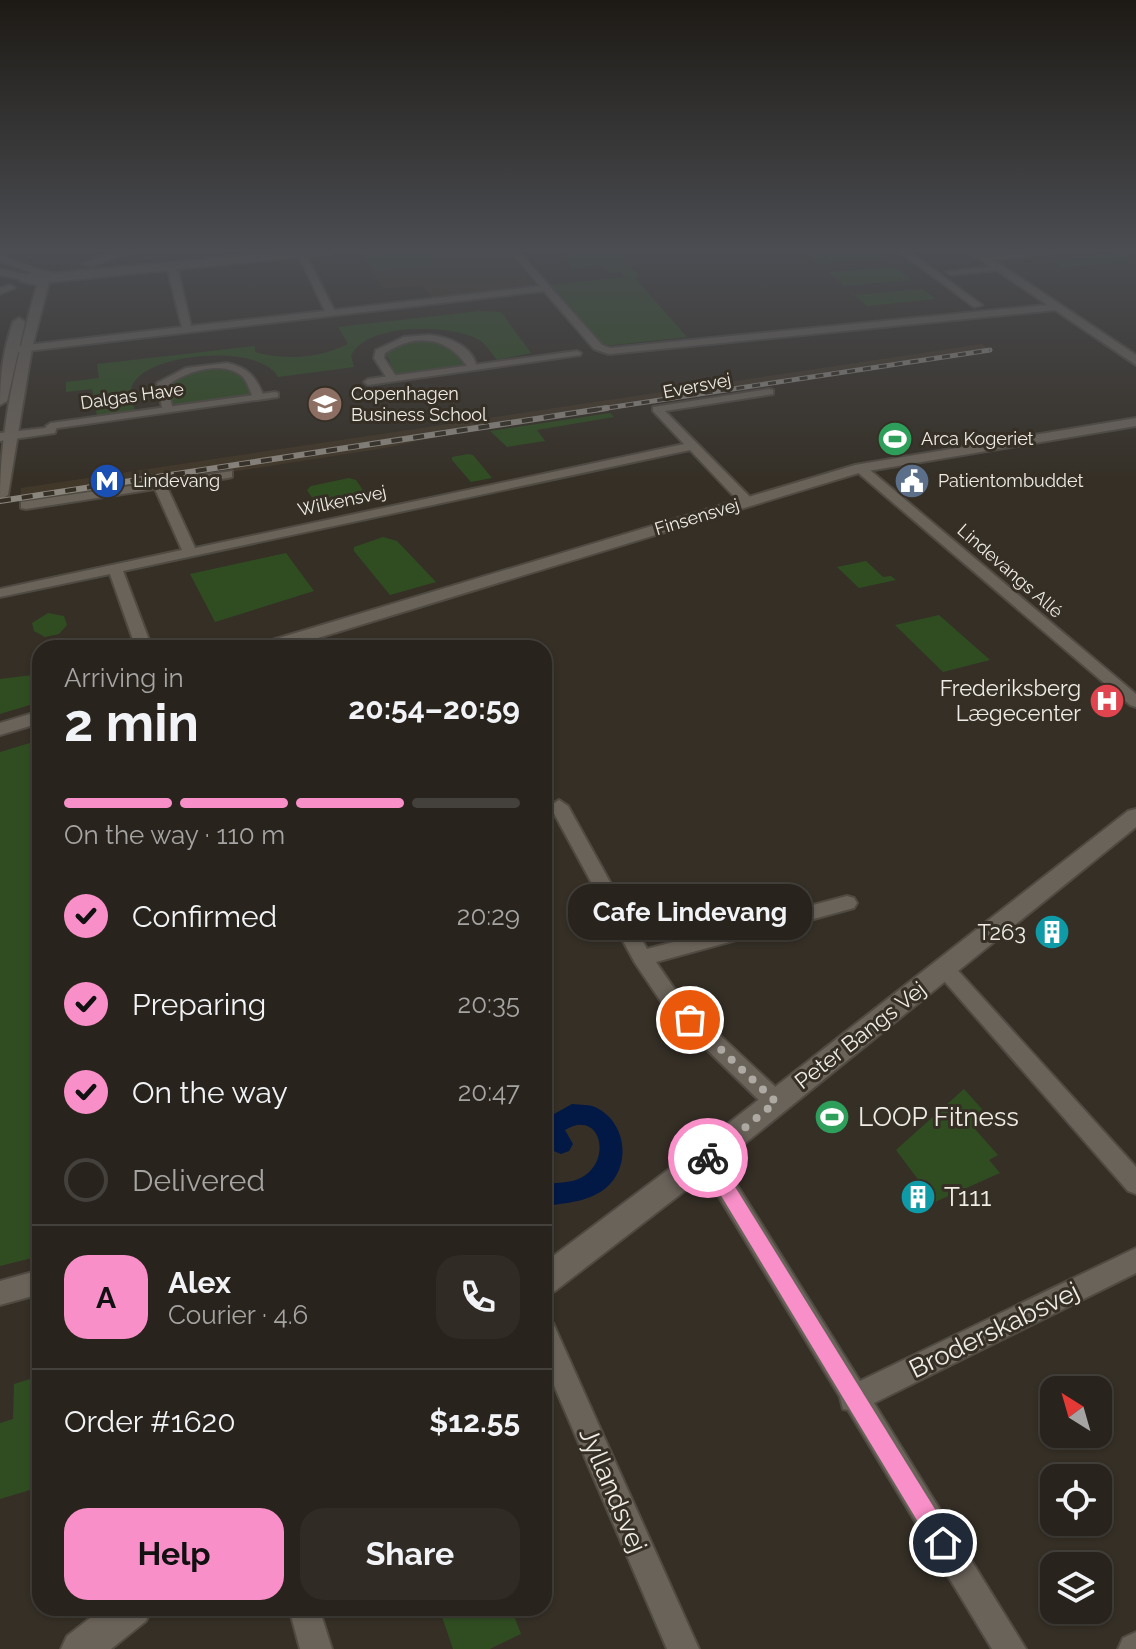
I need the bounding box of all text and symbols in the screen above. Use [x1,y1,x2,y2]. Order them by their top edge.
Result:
street label: Eversvej [661,369,733,402]
street label: Dalgas Have [79,378,185,413]
place label: Copenhagen Business School [351,383,487,425]
school or university icon: Copenhagen Business School [306,385,344,423]
sports icon: Arca Kogeriet [876,420,914,458]
place label: Arca Kogeriet [921,428,1034,449]
metro station icon: Lindevang [88,462,126,500]
public building icon: Patientombuddet [893,462,931,500]
place label: Lindevang [133,470,220,491]
place label: Patientombuddet [938,470,1084,491]
street label: Wilkensvej [296,481,388,520]
street label: Finsensvej [652,494,742,539]
street label: Lindevangs Allé [953,519,1068,622]
text: Arriving in [64,663,184,693]
place label: Frederiksberg Lægecenter [940,675,1081,726]
hospital icon: Frederiksberg Lægecenter [1088,682,1126,720]
text: 20:54–20:59 [348,691,520,726]
text: 2 min [64,692,199,753]
text: On the way · 110 m [64,820,285,850]
callout: Cafe Lindevang [568,884,812,940]
icon: check [64,894,108,938]
text: Cafe Lindevang [593,897,787,927]
text: Confirmed [132,899,277,934]
text: 20:29 [457,901,520,931]
building icon: T263 [1033,913,1071,951]
place label: T263 [977,919,1026,945]
street label: Peter Bangs Vej [789,976,931,1094]
icon: check [64,982,108,1026]
pin [656,986,724,1054]
text: Preparing [132,987,266,1022]
text: 20:35 [458,989,520,1019]
icon: bag [668,998,712,1042]
icon: check [64,1070,108,1114]
text: On the way [132,1075,288,1110]
text: 20:47 [458,1077,520,1107]
sports icon: LOOP Fitness [813,1098,851,1136]
place label: LOOP Fitness [858,1102,1019,1132]
courier [668,1118,748,1198]
icon: bike [686,1136,730,1180]
text: Delivered [132,1163,265,1198]
building icon: T111 [899,1178,937,1216]
place label: T111 [944,1182,991,1212]
button: phone [436,1255,520,1339]
text: Alex [168,1265,231,1300]
street label: Broderskabsvej [904,1276,1084,1384]
text: A [96,1280,116,1315]
text: Courier · 4.6 [168,1300,308,1330]
north arrow [1040,1376,1112,1448]
map controls [1040,1376,1112,1624]
text: Order #1620 [64,1404,236,1439]
text: $12.55 [429,1404,520,1439]
street label: Jyllandsvej [573,1423,653,1557]
button: locate [1040,1464,1112,1536]
button: Help [64,1508,284,1600]
button: Share [300,1508,520,1600]
pin [909,1509,977,1577]
icon: home [921,1521,965,1565]
button: layers [1040,1552,1112,1624]

